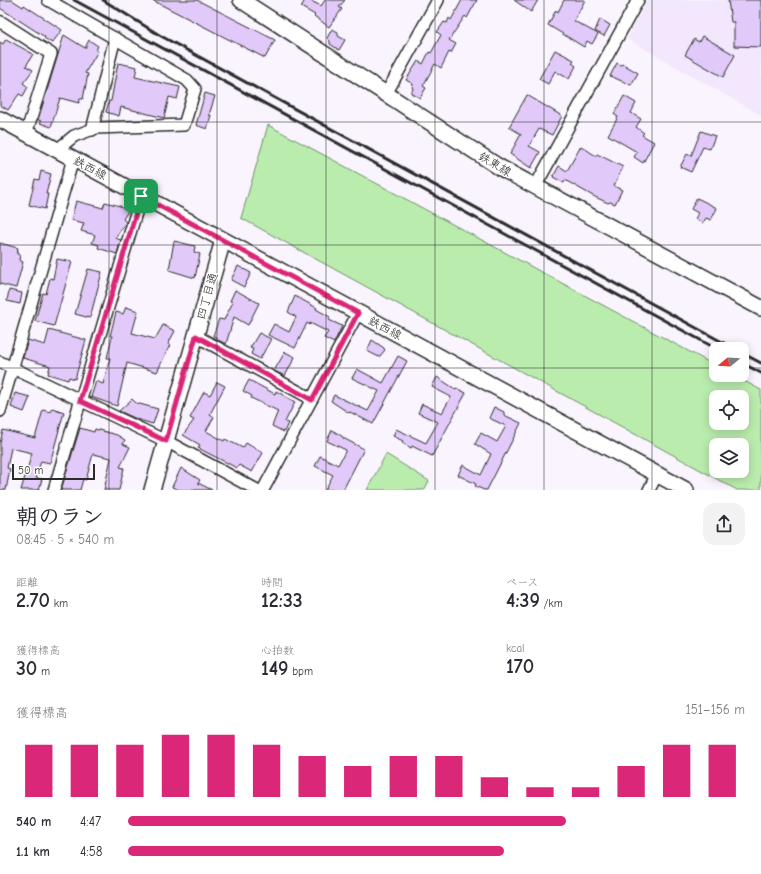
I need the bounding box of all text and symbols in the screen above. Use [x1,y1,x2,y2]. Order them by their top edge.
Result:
street label: 鉄東線 [476,149,514,179]
street label: 鉄西線 [71,153,109,183]
pin [124,179,158,213]
icon: arrive [130,185,152,207]
street label: 四丁目通 [194,271,220,321]
street label: 鉄西線 [366,313,404,343]
north arrow [709,342,749,382]
map controls [709,342,749,478]
button: locate [709,390,749,430]
button: layers [709,438,749,478]
scale bar [12,462,95,481]
text: 50 m [18,464,43,477]
button: share [703,503,745,545]
text: 朝のラン [16,504,104,530]
text: 08:45 · 5 × 540 m [16,532,114,547]
text: 距離 [16,576,38,589]
text: 時間 [261,576,283,589]
text: ペース [506,576,538,589]
text: 2.70 [16,589,50,612]
text: 12:33 [261,589,303,612]
text: 4:39 [506,589,540,612]
text: km [50,597,68,610]
text: /km [540,597,563,610]
text: kcal [506,642,524,655]
text: 獲得標高 [16,644,60,657]
text: 心拍数 [261,644,294,657]
text: 170 [506,655,534,678]
text: 30 [16,657,37,680]
text: 149 [261,657,289,680]
text: m [37,665,50,678]
text: bpm [289,665,313,678]
text: 151–156 m [686,702,745,717]
text: 獲得標高 [16,705,68,720]
text: 540 m [16,814,51,829]
text: 4:47 [80,814,101,829]
text: 1.1 km [16,844,50,859]
text: 4:58 [80,844,102,859]

